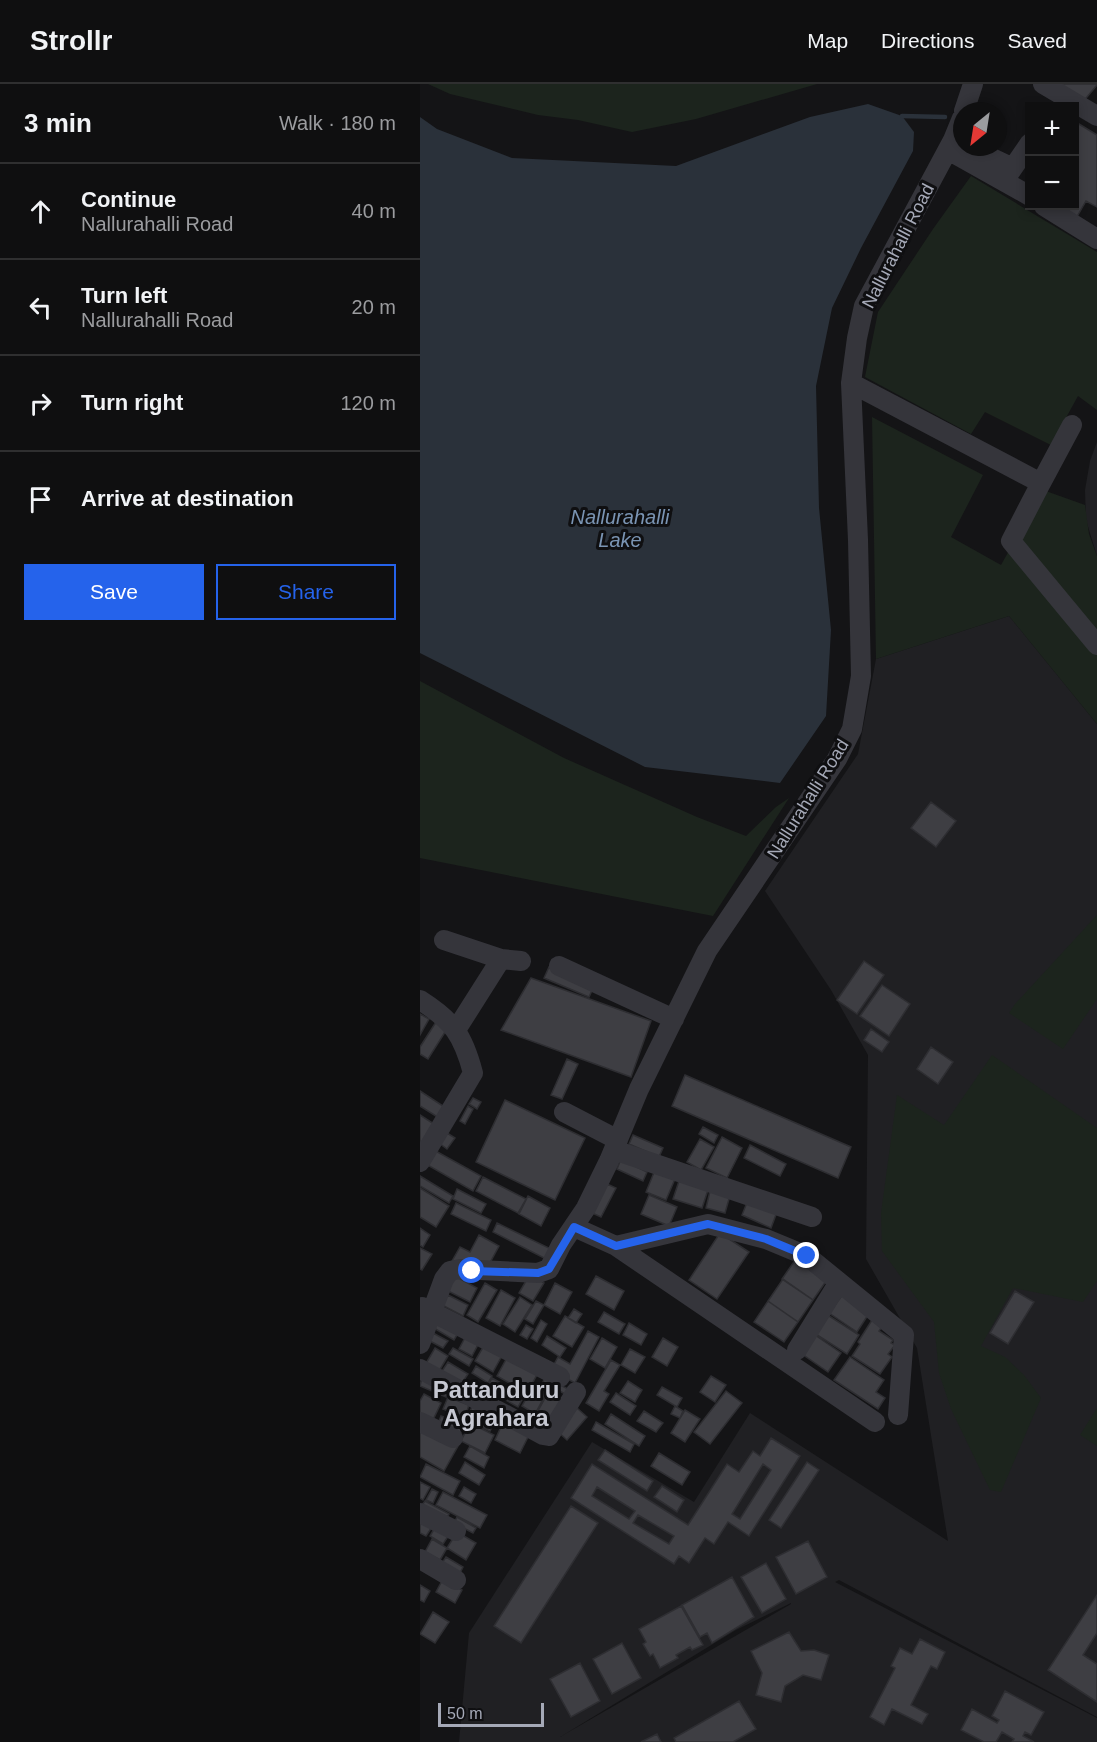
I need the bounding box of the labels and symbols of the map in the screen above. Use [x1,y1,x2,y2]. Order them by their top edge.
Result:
north arrow [953,102,1007,156]
street label: Nallurahalli Road [858,180,938,312]
water label: Nallurahalli Lake [571,506,670,551]
street label: Nallurahalli Road [763,736,853,862]
route end [793,1242,819,1268]
route start [458,1257,484,1283]
district label: Pattanduru Agrahara [433,1376,559,1431]
scale bar [438,1700,544,1728]

